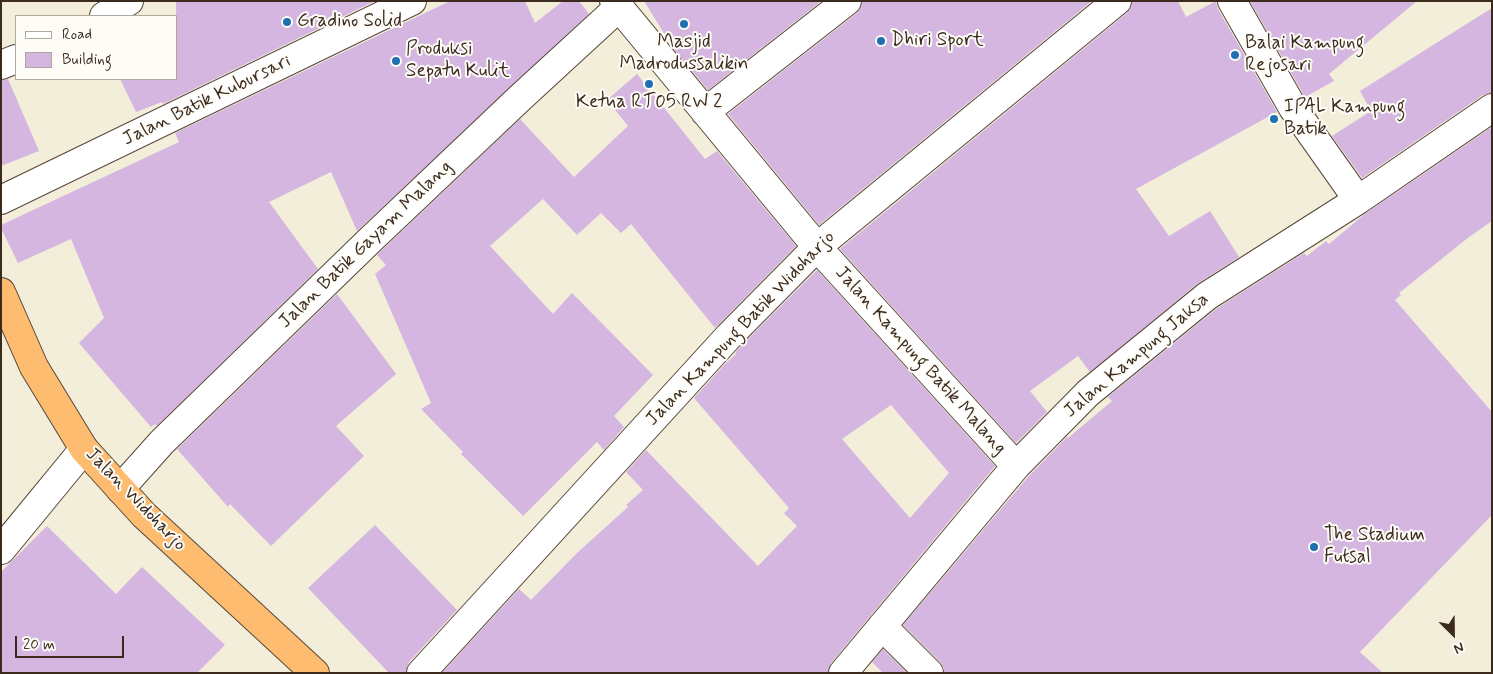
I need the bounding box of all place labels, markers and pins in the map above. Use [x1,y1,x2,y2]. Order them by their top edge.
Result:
place label: Gradino Solid [297,11,402,33]
marker: Gradino Solid [281,16,293,28]
marker: Masjid Madrodussalikin [678,18,690,30]
place label: Dhiri Sport [891,30,984,52]
place label: Masjid Madrodussalikin [619,32,749,76]
place label: Balai Kampung Rejosari [1245,33,1364,77]
marker: Dhiri Sport [875,35,887,47]
place label: Produksi Sepatu Kulit [406,39,510,83]
marker: Balai Kampung Rejosari [1229,49,1241,61]
marker: Produksi Sepatu Kulit [390,55,402,67]
marker: Ketua RT05 RW 2 [643,78,655,90]
place label: Ketua RT05 RW 2 [576,92,722,114]
place label: IPAL Kampung Batik [1284,97,1405,141]
marker: IPAL Kampung Batik [1268,113,1280,125]
place label: The Stadium Futsal [1324,525,1425,569]
marker: The Stadium Futsal [1308,541,1320,553]

